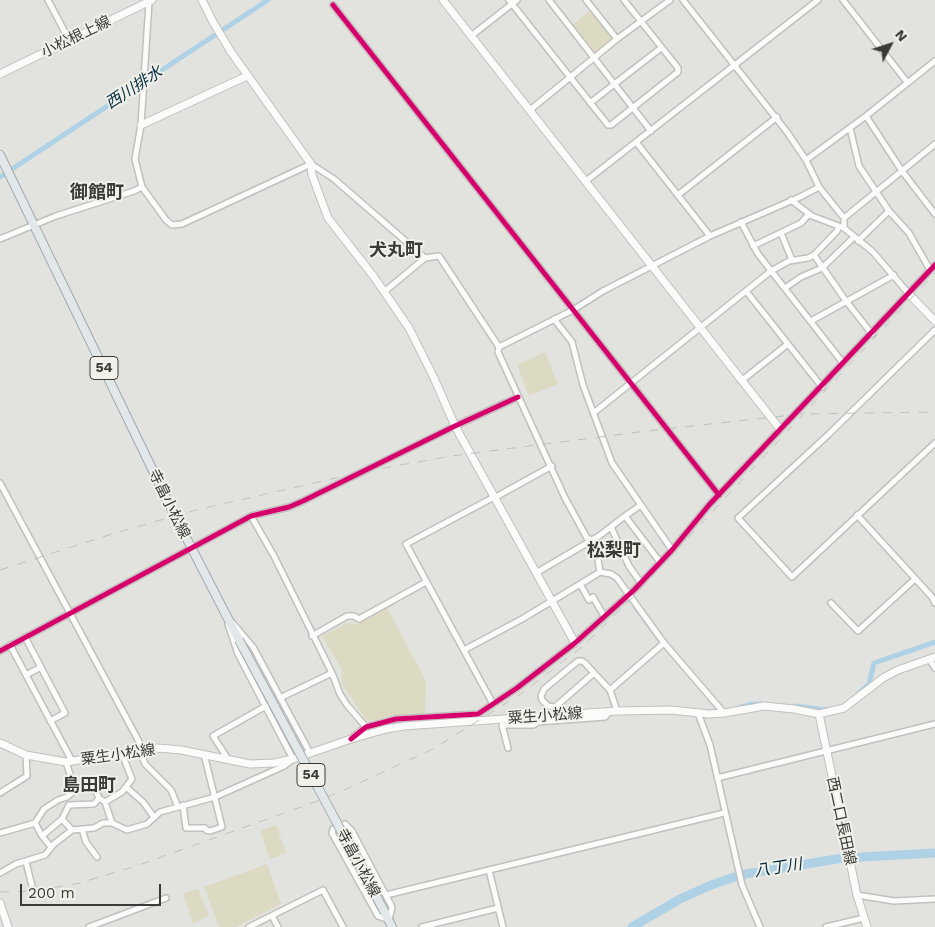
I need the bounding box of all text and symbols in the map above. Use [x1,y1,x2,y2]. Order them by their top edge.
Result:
street label: 小松根上線 [38,12,114,62]
north arrow [865,20,915,70]
text: N [892,26,911,44]
water label: 西川排水 [102,63,166,113]
district label: 御館町 [70,182,124,204]
district label: 犬丸町 [369,240,423,262]
road number: 54 [90,356,118,379]
street label: 寺畠小松線 [144,466,194,542]
district label: 松梨町 [587,540,641,562]
street label: 粟生小松線 [507,704,583,728]
street label: 粟生小松線 [80,741,156,769]
road number: 54 [297,764,325,786]
district label: 島田町 [62,775,116,797]
street label: 西二口長田線 [823,775,859,867]
street label: 寺畠小松線 [332,826,384,900]
water label: 八丁川 [753,855,803,881]
scale bar [22,874,164,906]
text: 200 m [28,884,75,902]

